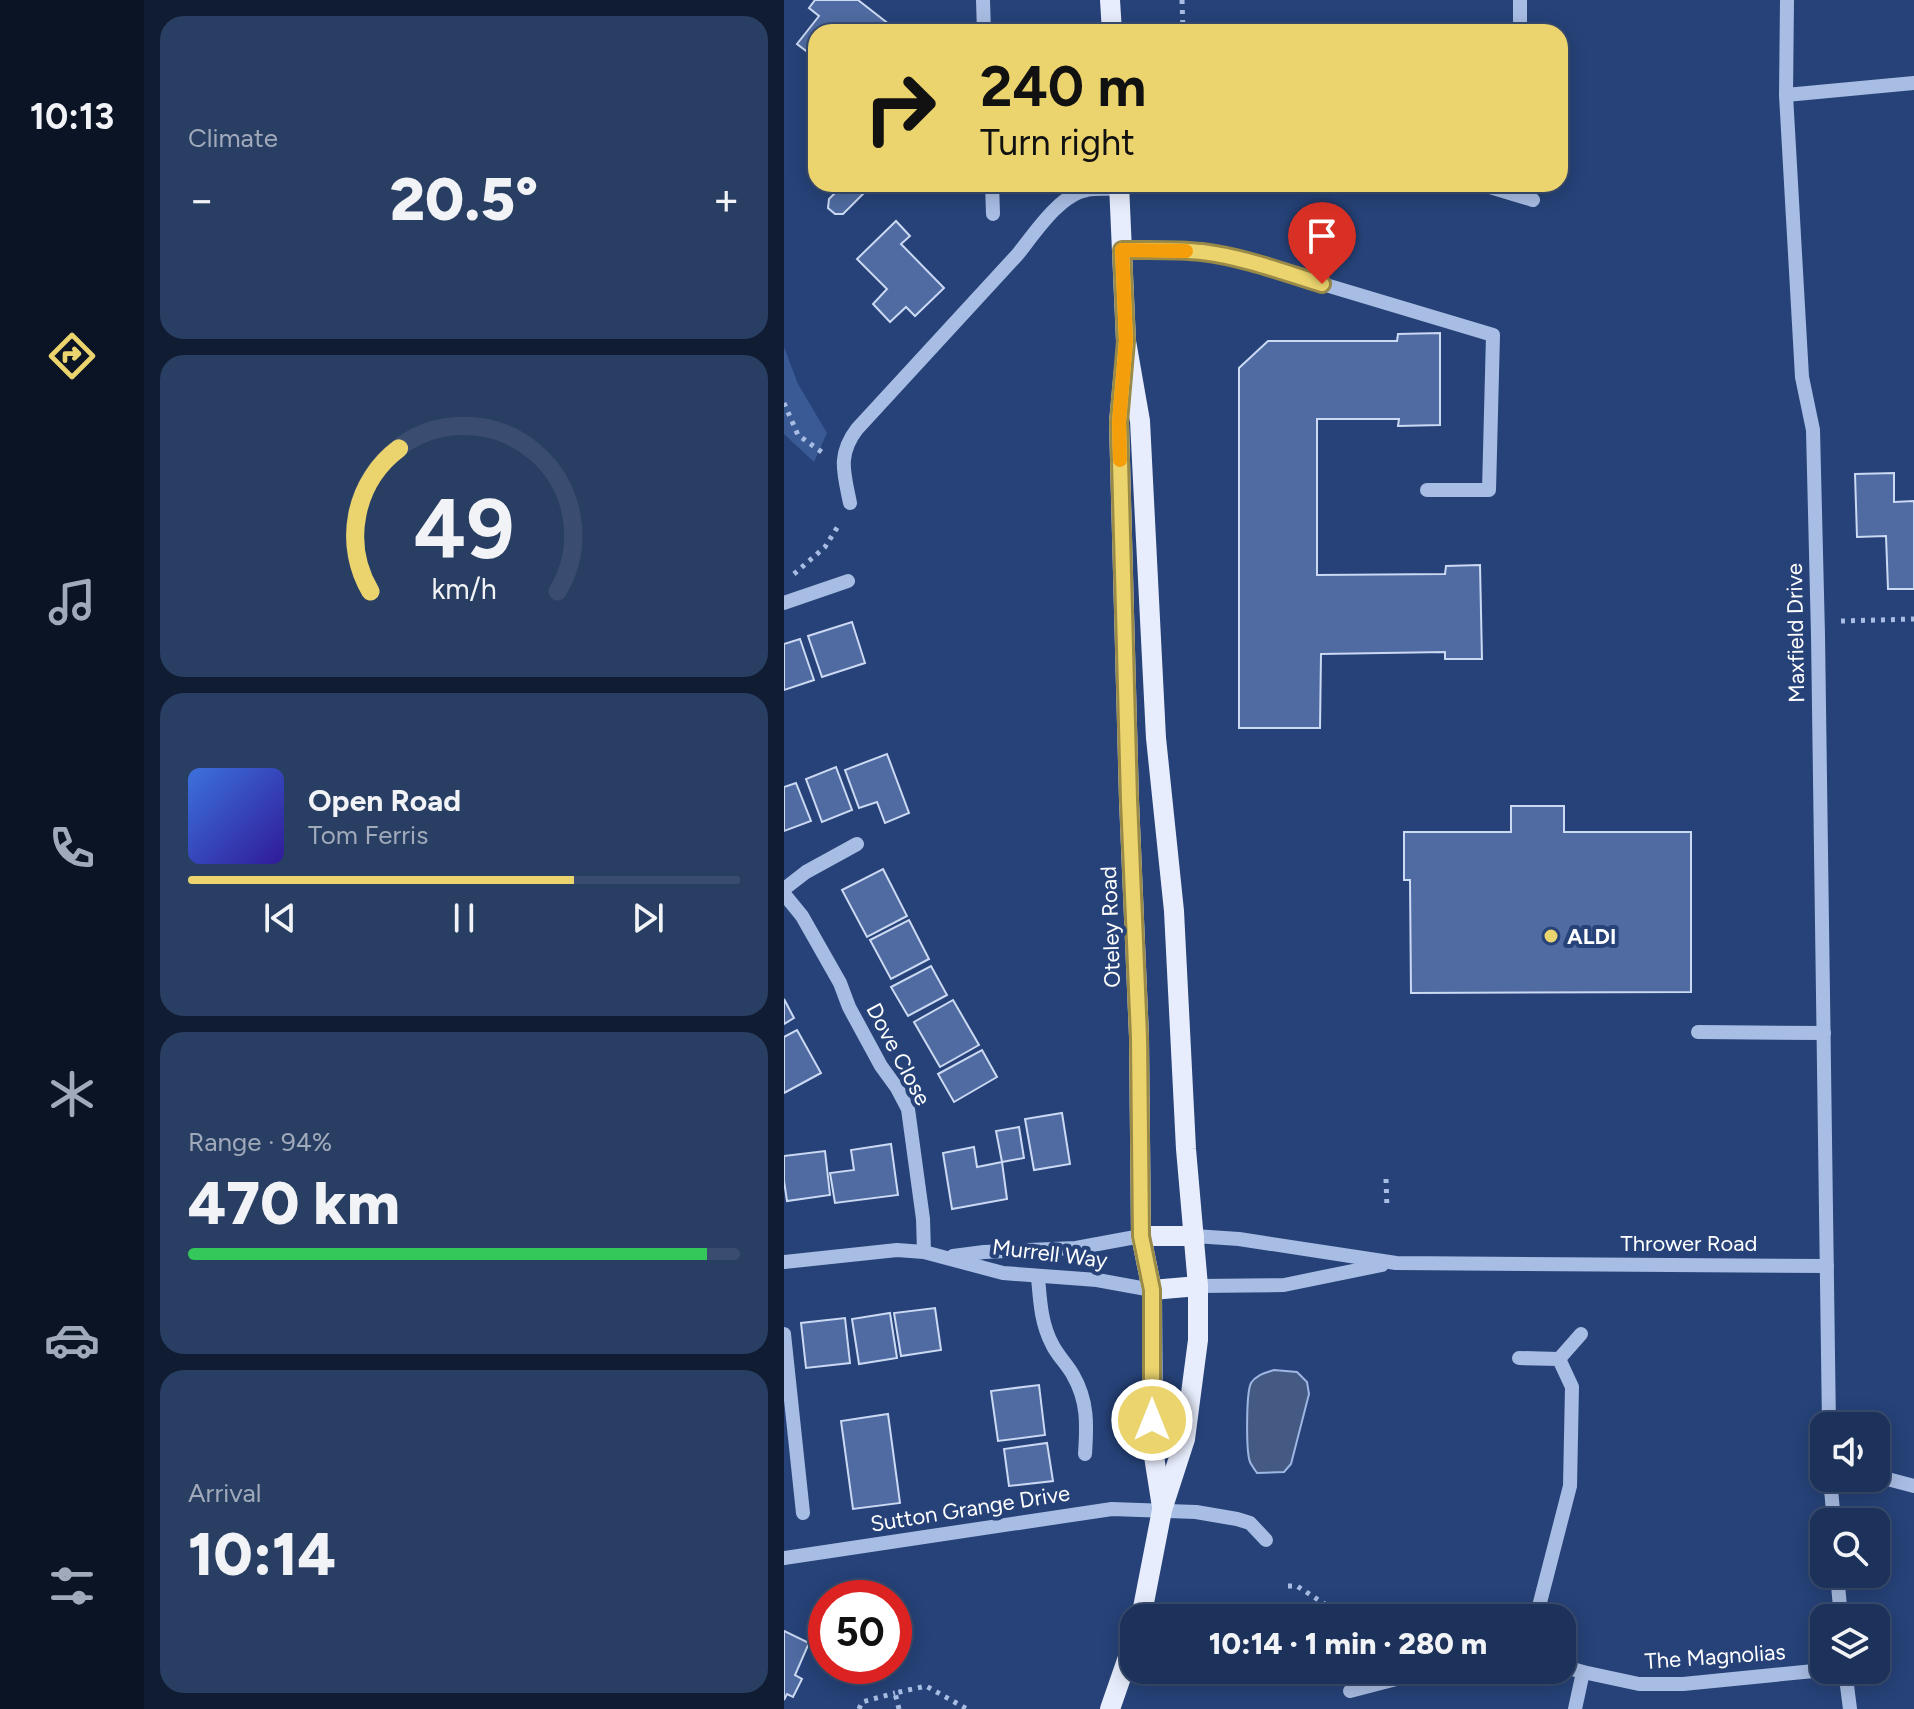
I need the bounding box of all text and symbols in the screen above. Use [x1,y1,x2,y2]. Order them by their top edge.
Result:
text: 240 m [980,53,1146,120]
icon: right [848,56,952,160]
text: 10:13 [30,95,114,138]
text: Turn right [980,121,1135,164]
text: Climate [188,122,278,154]
text: 20.5° [390,163,538,235]
text: − [188,173,215,226]
text: + [713,173,740,226]
pin [1288,202,1356,284]
icon: arrive [1300,214,1344,258]
icon: directions [44,328,100,384]
text: 49 [414,478,514,578]
street label: Maxfield Drive [1781,563,1810,703]
text: km/h [431,572,497,606]
icon: music [44,574,100,630]
text: Open Road [308,782,461,819]
text: Tom Ferris [308,819,428,851]
icon: phone [44,820,100,876]
street label: Oteley Road [1095,866,1126,988]
icon: previous [258,896,302,940]
icon: pause [442,896,486,940]
icon: next [626,896,670,940]
place label: ALDI [1567,923,1616,950]
marker: ALDI [1542,927,1560,945]
street label: Dove Close [860,998,937,1110]
icon: climate [44,1066,100,1122]
text: Range · 94% [188,1126,332,1158]
text: 470 km [188,1167,400,1239]
street label: Thrower Road [1621,1230,1757,1257]
street label: Murrell Way [991,1233,1109,1274]
icon: car [44,1312,100,1368]
position arrow [1110,1378,1194,1462]
map controls [1810,1412,1890,1684]
button: sound [1810,1412,1890,1492]
text: Arrival [188,1477,261,1509]
street label: Sutton Grange Drive [868,1479,1072,1538]
button: search [1810,1508,1890,1588]
text: 10:14 [188,1518,336,1590]
icon: filters [44,1558,100,1614]
speed limit sign: 50 [808,1580,912,1684]
button: layers [1810,1604,1890,1684]
text: 10:14 · 1 min · 280 m [1209,1625,1487,1662]
street label: The Magnolias [1644,1638,1786,1675]

